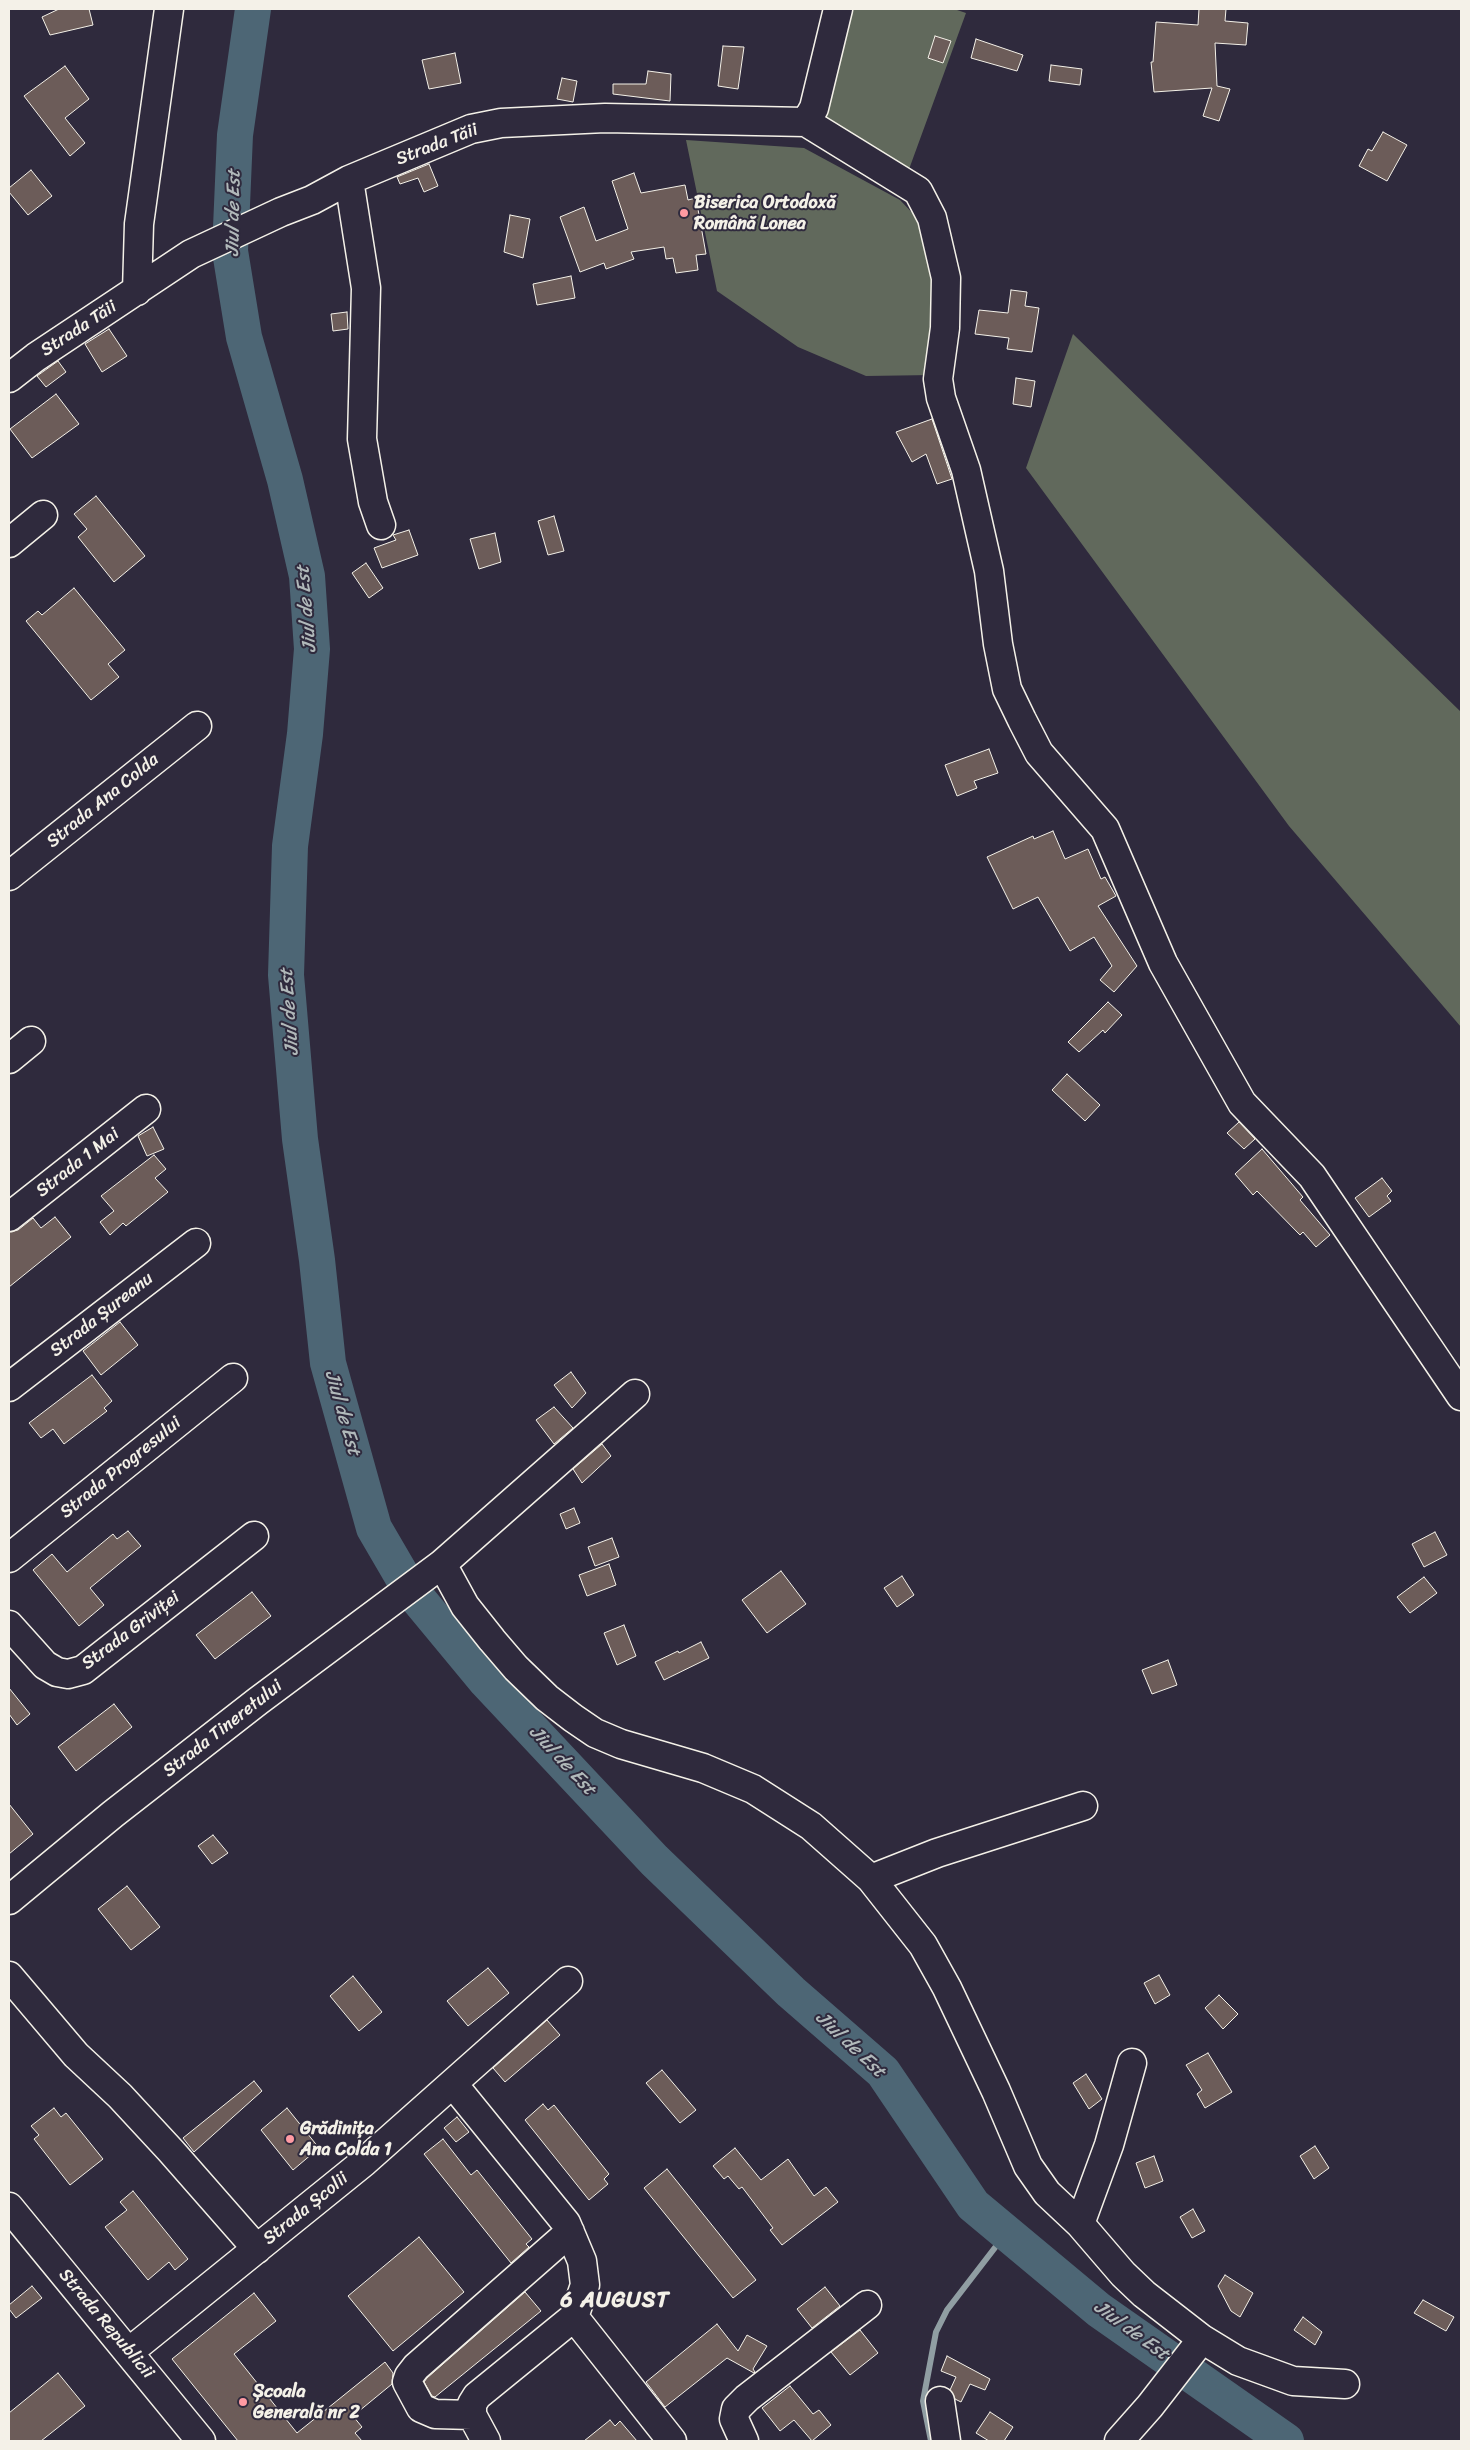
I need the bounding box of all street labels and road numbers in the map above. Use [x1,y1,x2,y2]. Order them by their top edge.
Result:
street label: Strada Tăii [393,119,481,171]
street label: Strada Tăii [37,296,121,362]
street label: Strada Ana Colda [43,749,163,853]
street label: Strada 1 Mai [32,1124,124,1202]
street label: Strada Șureanu [46,1268,158,1362]
street label: Strada Progresului [56,1413,186,1523]
street label: Strada Griviței [78,1587,184,1675]
street label: Strada Tineretului [159,1676,287,1782]
street label: Strada Școlii [259,2168,353,2250]
street label: Strada Republicii [54,2265,158,2383]

